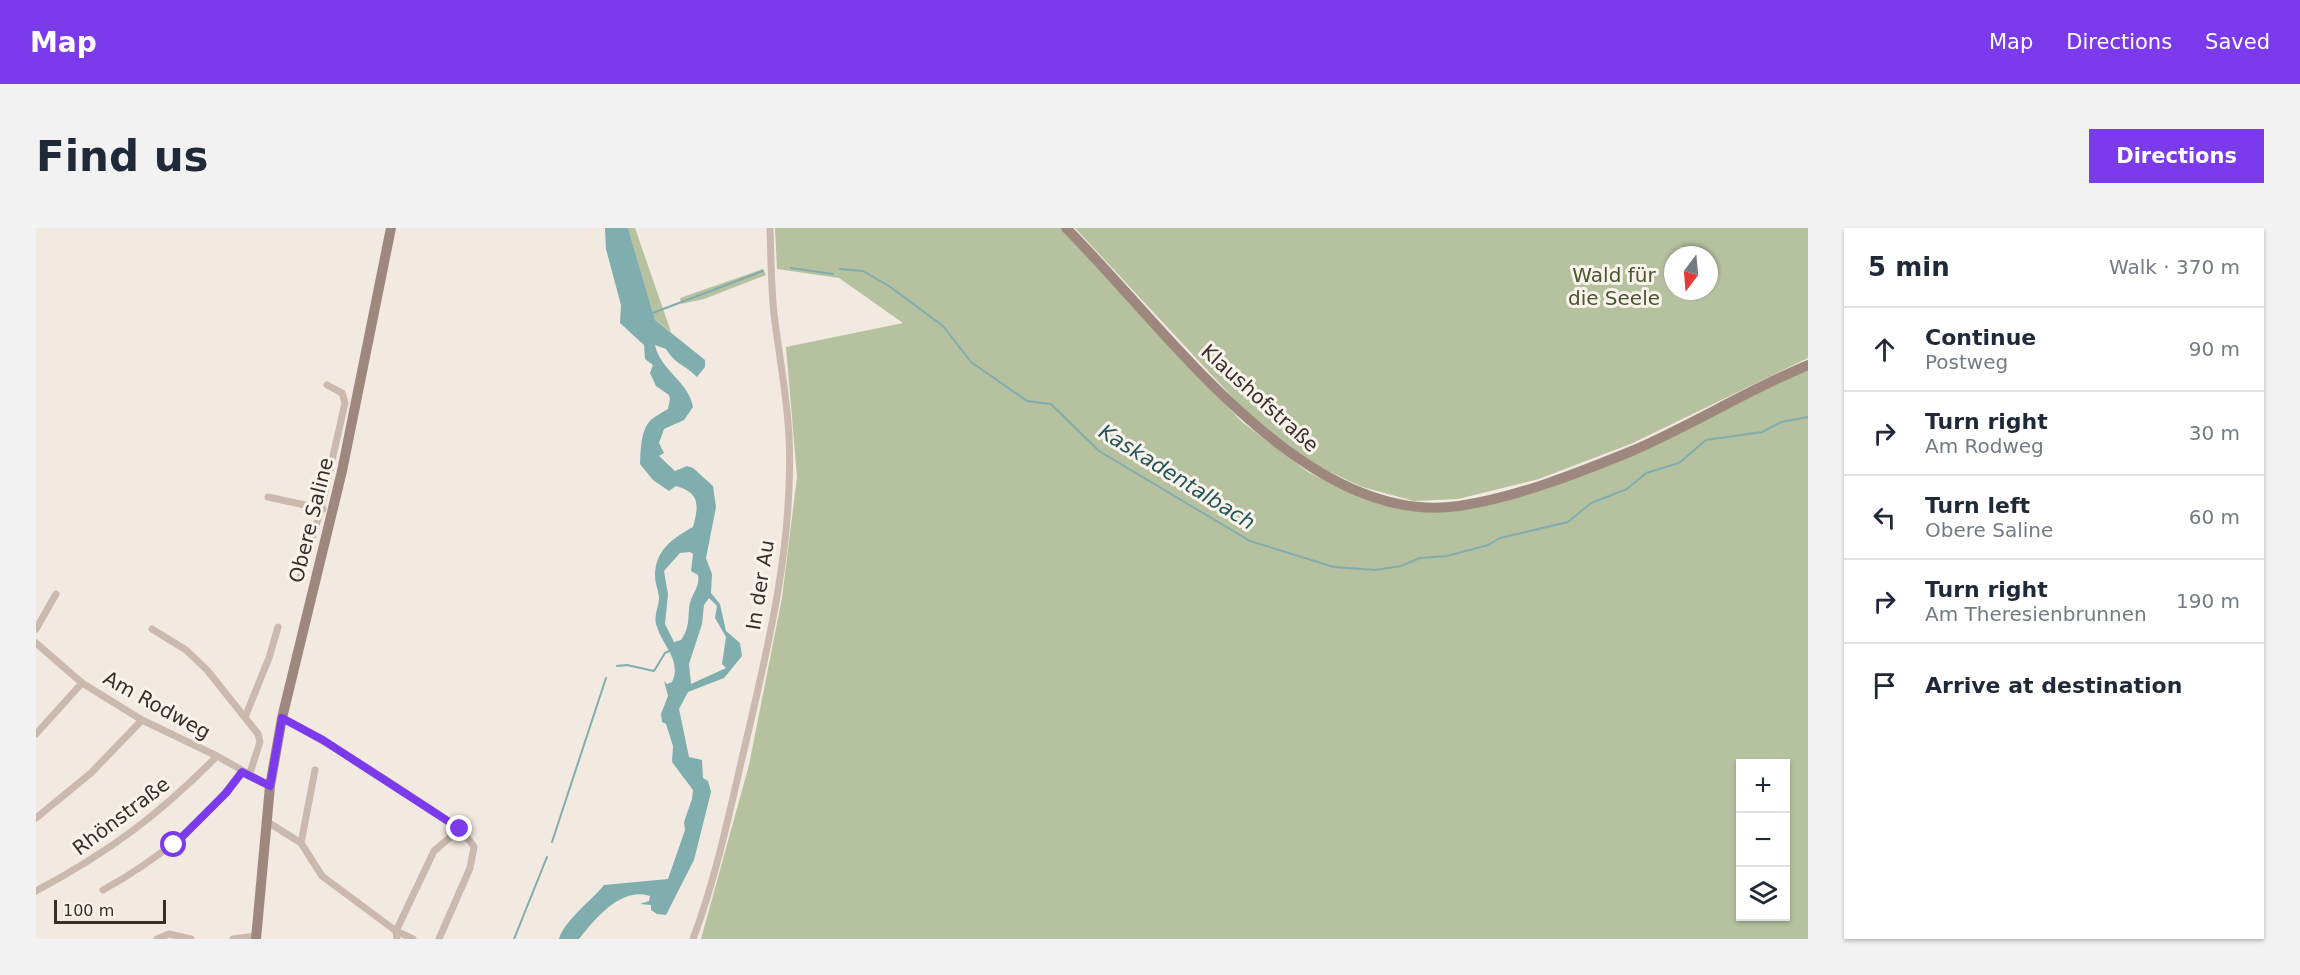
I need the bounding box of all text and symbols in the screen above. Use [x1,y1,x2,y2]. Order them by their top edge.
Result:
text: Map [30,26,97,59]
text: Map [1989,30,2033,54]
text: Directions [2066,30,2172,54]
text: Saved [2205,30,2270,54]
button: Directions [2089,129,2264,183]
text: Find us [36,132,209,181]
north arrow [1664,246,1718,300]
text: 5 min [1868,252,1950,282]
text: Walk · 370 m [2109,255,2240,279]
park label: Wald für die Seele [1568,263,1660,310]
text: Continue [1925,325,2036,350]
icon: ahead [1868,333,1901,366]
text: 90 m [2189,337,2240,361]
street label: Klaushofstraße [1196,339,1324,457]
text: Postweg [1925,350,2008,374]
text: Turn right [1925,409,2048,434]
icon: right [1868,417,1901,450]
water label: Kaskadentalbach [1095,419,1259,535]
text: 30 m [2189,421,2240,445]
text: Am Rodweg [1925,434,2044,458]
street label: Obere Saline [284,455,338,585]
text: Turn left [1925,493,2030,518]
icon: left [1868,501,1901,534]
text: 60 m [2189,505,2240,529]
text: Obere Saline [1925,518,2053,542]
street label: In der Au [741,538,779,632]
text: Turn right [1925,577,2048,602]
icon: right [1868,585,1901,618]
text: 190 m [2176,589,2240,613]
text: Am Theresienbrunnen [1925,602,2147,626]
street label: Am Rodweg [99,666,215,744]
icon: arrive [1868,669,1901,702]
text: Arrive at destination [1925,673,2182,698]
map controls [1736,759,1790,921]
button: + [1736,759,1790,813]
street label: Rhönstraße [68,772,174,860]
button: − [1736,813,1790,867]
route end [446,815,472,841]
route start [160,831,186,857]
button: layers [1736,867,1790,921]
scale bar [54,897,166,924]
text: 100 m [63,901,114,920]

